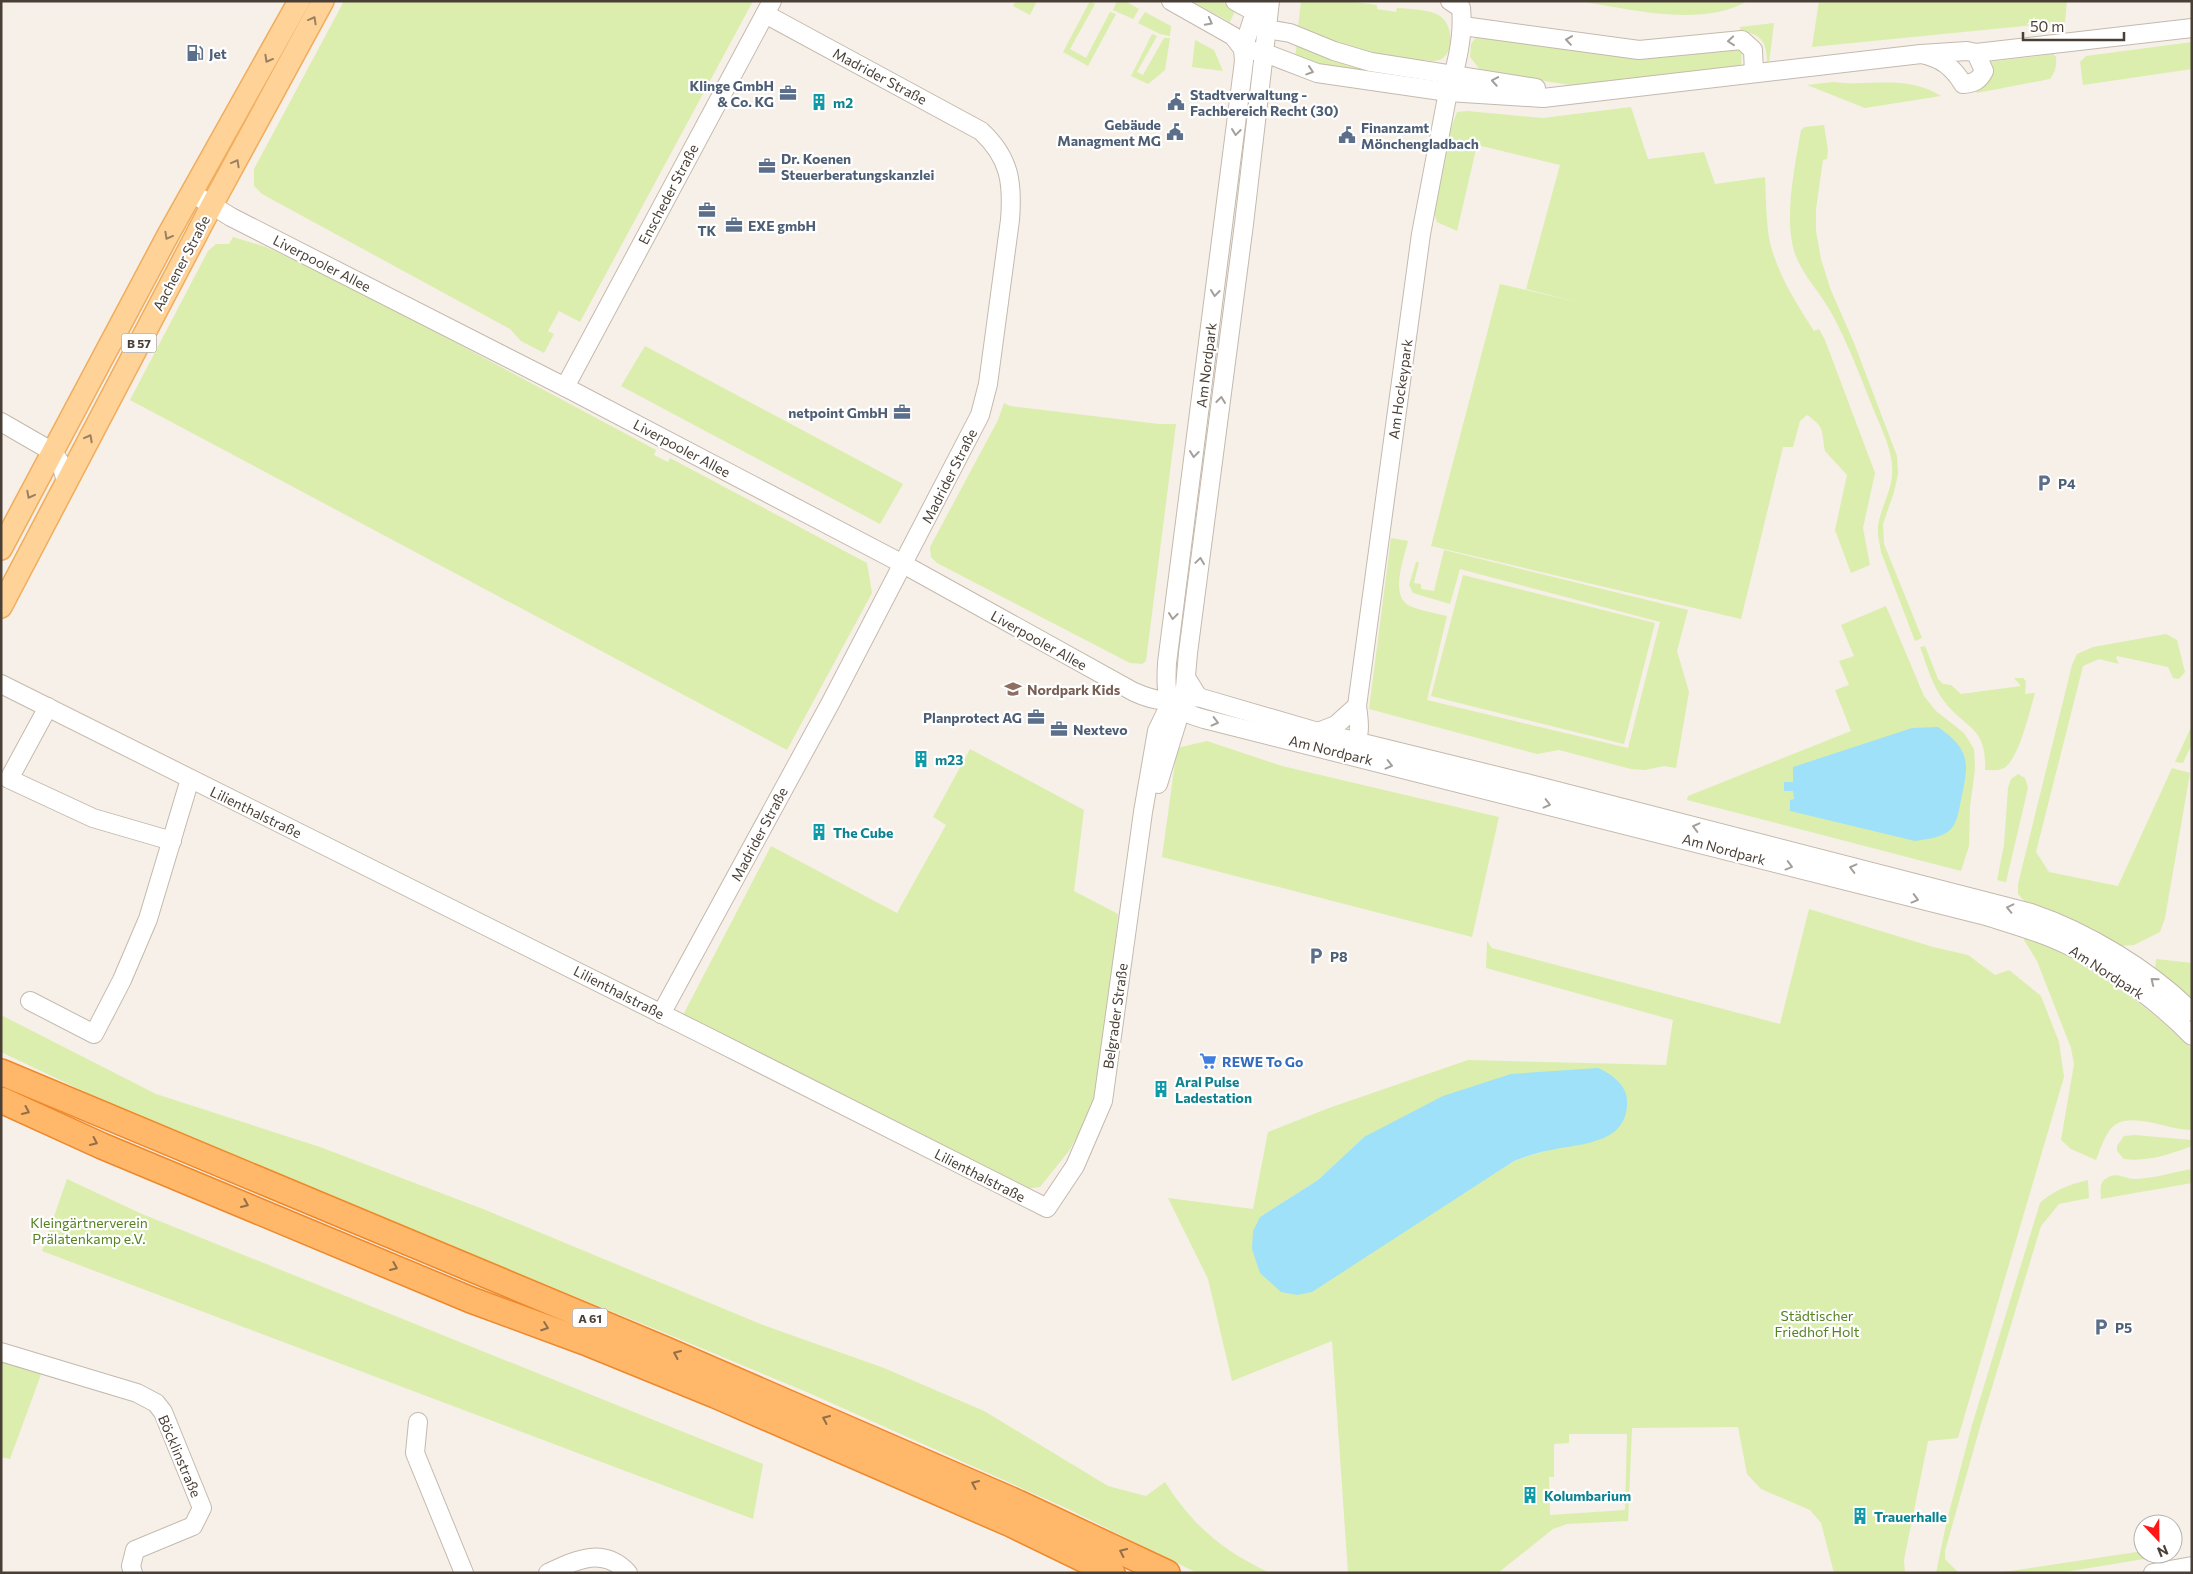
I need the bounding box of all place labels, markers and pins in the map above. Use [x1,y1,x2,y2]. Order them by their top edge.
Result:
fuel station icon: Jet [185,43,205,63]
place label: Jet [209,45,227,62]
place label: Klinge GmbH & Co. KG [690,77,774,110]
office icon: Klinge GmbH & Co. KG [778,83,798,103]
place label: Stadtverwaltung - Fachbereich Recht (30) [1190,86,1339,119]
building icon: m2 [809,92,829,112]
public building icon: Stadtverwaltung - Fachbereich Recht (30) [1166,92,1186,112]
place label: m2 [833,94,853,111]
place label: Gebäude Managment MG [1057,116,1161,149]
place label: Finanzamt Mönchengladbach [1361,119,1479,152]
public building icon: Gebäude Managment MG [1165,122,1185,142]
public building icon: Finanzamt Mönchengladbach [1337,125,1357,145]
place label: Dr. Koenen Steuerberatungskanzlei [781,150,934,183]
office icon: Dr. Koenen Steuerberatungskanzlei [757,156,777,176]
office icon: TK [697,200,717,220]
office icon: EXE gmbH [724,215,744,235]
place label: EXE gmbH [748,217,816,234]
place label: TK [698,222,717,239]
office icon: netpoint GmbH [892,402,912,422]
place label: netpoint GmbH [788,404,888,421]
parking icon: P4 [2034,473,2054,493]
place label: P4 [2058,475,2076,492]
school or university icon: Nordpark Kids [1003,679,1023,699]
place label: Nordpark Kids [1027,681,1121,698]
office icon: Planprotect AG [1026,707,1046,727]
place label: Planprotect AG [923,709,1022,726]
office icon: Nextevo [1049,719,1069,739]
place label: Nextevo [1073,721,1128,738]
building icon: m23 [911,749,931,769]
place label: m23 [935,751,963,768]
building icon: The Cube [809,822,829,842]
place label: The Cube [833,824,893,841]
parking icon: P8 [1306,946,1326,966]
place label: P8 [1330,948,1348,965]
supermarket icon: REWE To Go [1198,1051,1218,1071]
place label: REWE To Go [1222,1053,1303,1070]
place label: Aral Pulse Ladestation [1175,1073,1252,1106]
building icon: Aral Pulse Ladestation [1151,1079,1171,1099]
parking icon: P5 [2091,1317,2111,1337]
place label: P5 [2115,1319,2132,1336]
building icon: Kolumbarium [1520,1485,1540,1505]
place label: Kolumbarium [1544,1487,1631,1504]
building icon: Trauerhalle [1850,1506,1870,1526]
place label: Trauerhalle [1874,1508,1947,1525]

